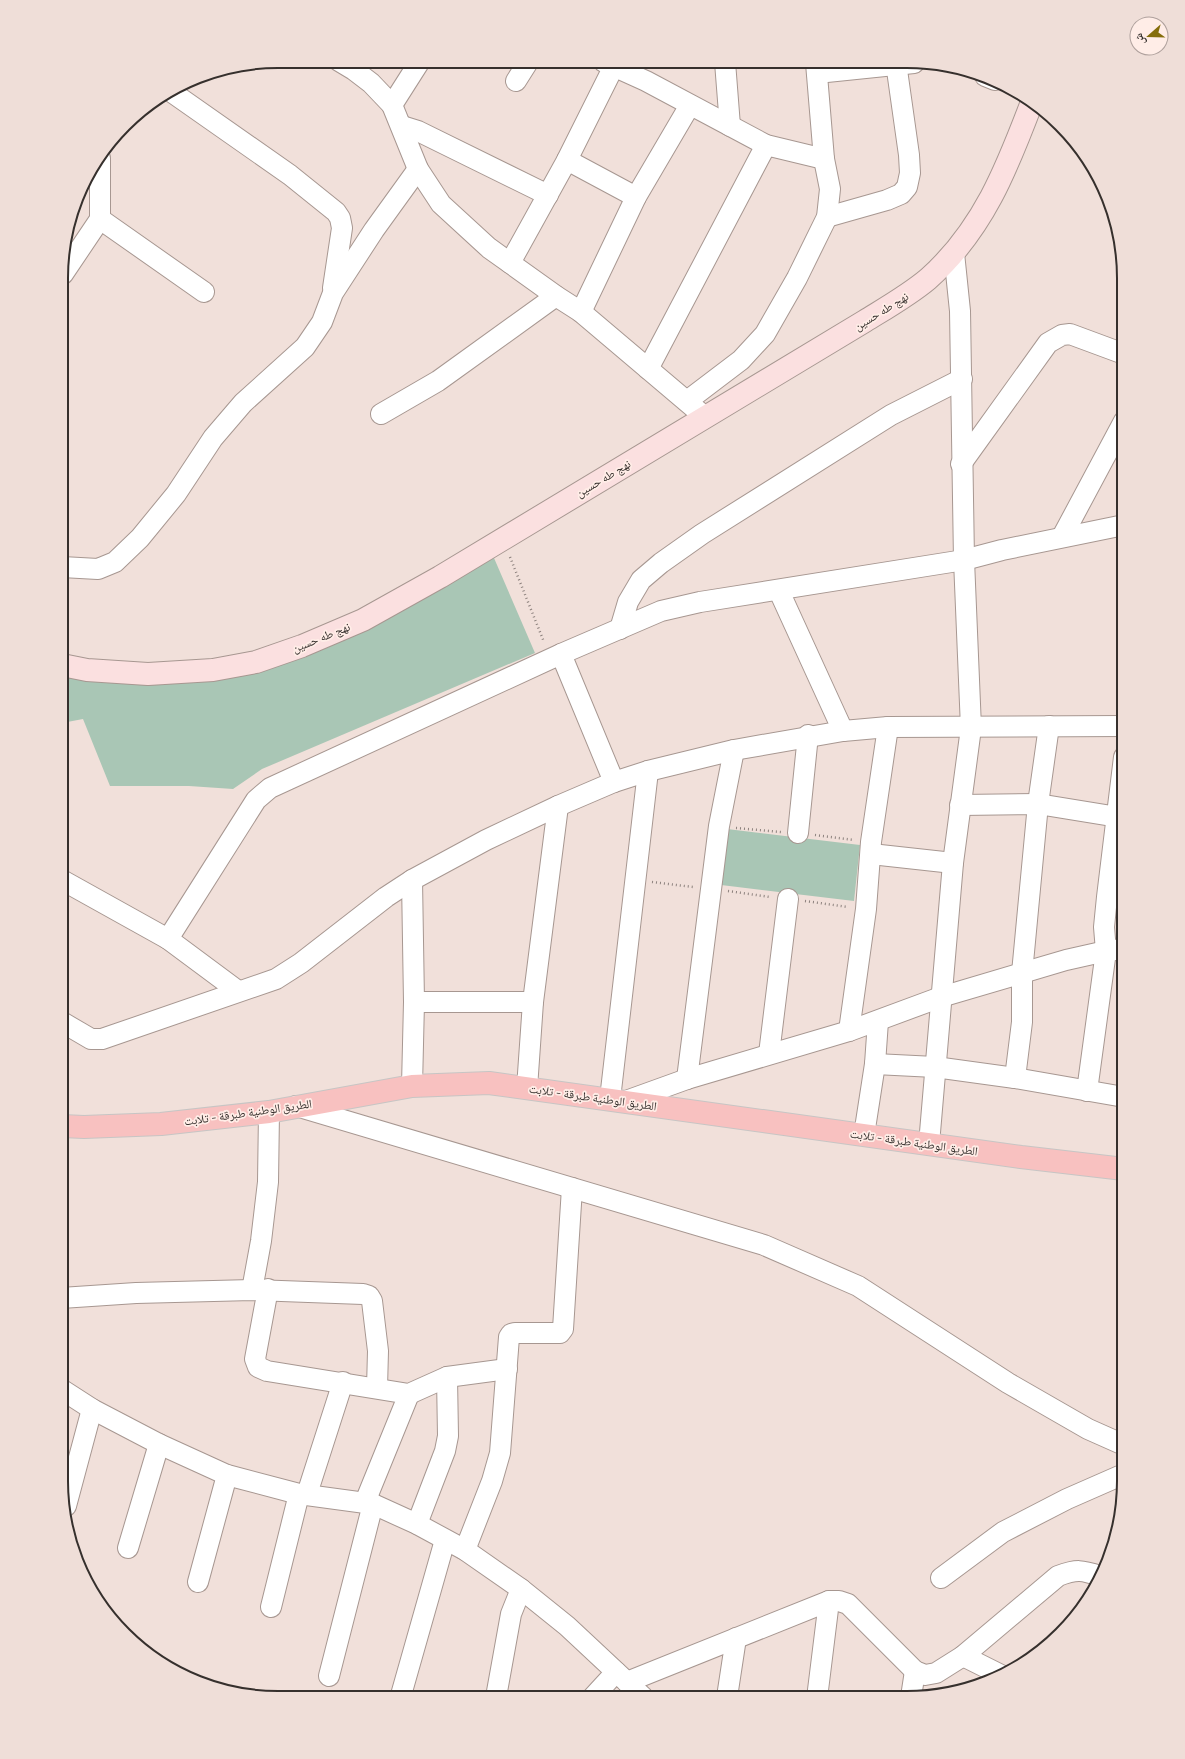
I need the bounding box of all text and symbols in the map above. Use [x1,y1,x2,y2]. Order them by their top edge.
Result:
north arrow [1129,16,1169,56]
text: ش [1130,31,1149,48]
street label: نهج طه حسين [850,287,912,335]
street label: نهج طه حسين [572,454,634,502]
street label: نهج طه حسين [289,617,353,657]
street label: الطريق الوطنية طبرقة - تلابت [528,1079,658,1115]
street label: الطريق الوطنية طبرقة - تلابت [183,1094,313,1130]
street label: الطريق الوطنية طبرقة - تلابت [849,1124,979,1160]

